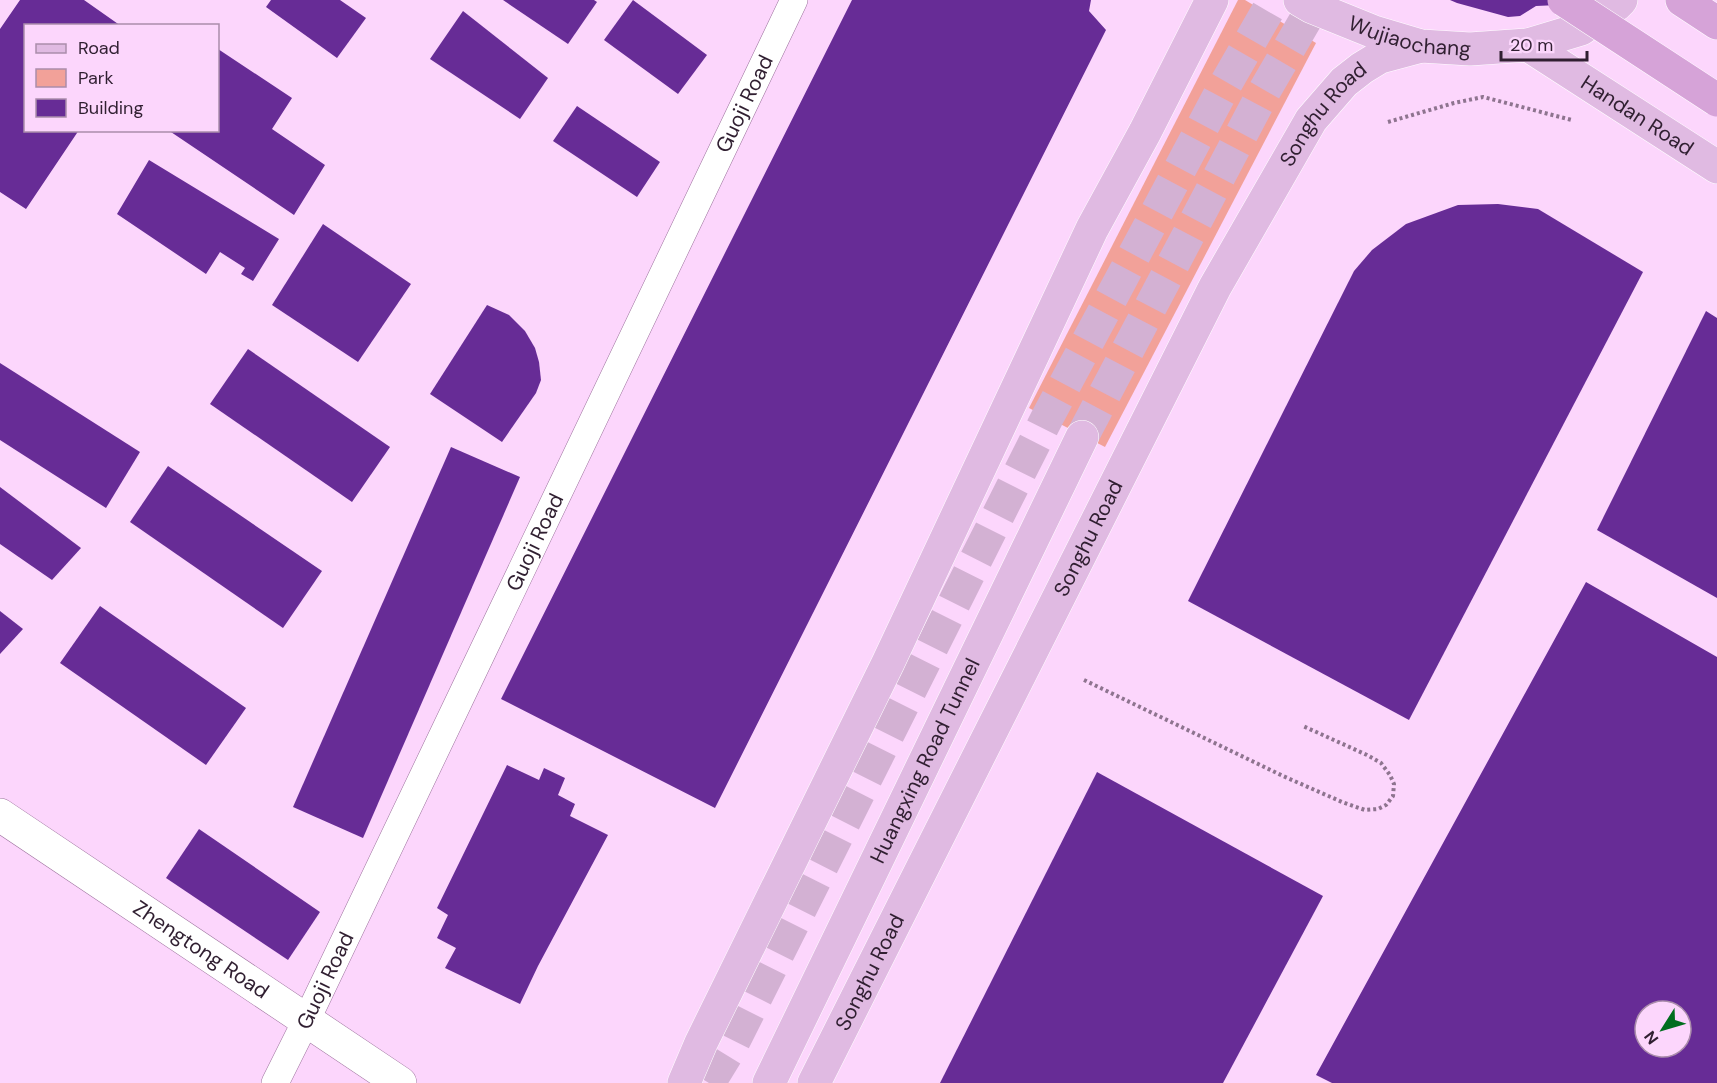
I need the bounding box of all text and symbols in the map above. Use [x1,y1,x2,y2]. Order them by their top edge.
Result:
street label: Wujiaochang [1344,9,1472,63]
legend [24,24,219,132]
scale bar [1501,24,1586,62]
text: 20 m [1510,33,1553,57]
text: Road [78,36,120,60]
street label: Guoji Road [709,50,780,157]
street label: Songhu Road [1273,55,1373,172]
text: Park [78,66,114,90]
street label: Handan Road [1575,69,1699,162]
text: Building [78,96,143,120]
street label: Songhu Road [1047,475,1130,601]
street label: Guoji Road [500,489,570,596]
street label: Huangxing Road Tunnel [864,654,987,868]
street label: Zhengtong Road [128,894,274,1005]
street label: Songhu Road [829,909,911,1035]
street label: Guoji Road [290,927,361,1034]
north arrow [1633,999,1693,1059]
text: N [1640,1027,1663,1049]

